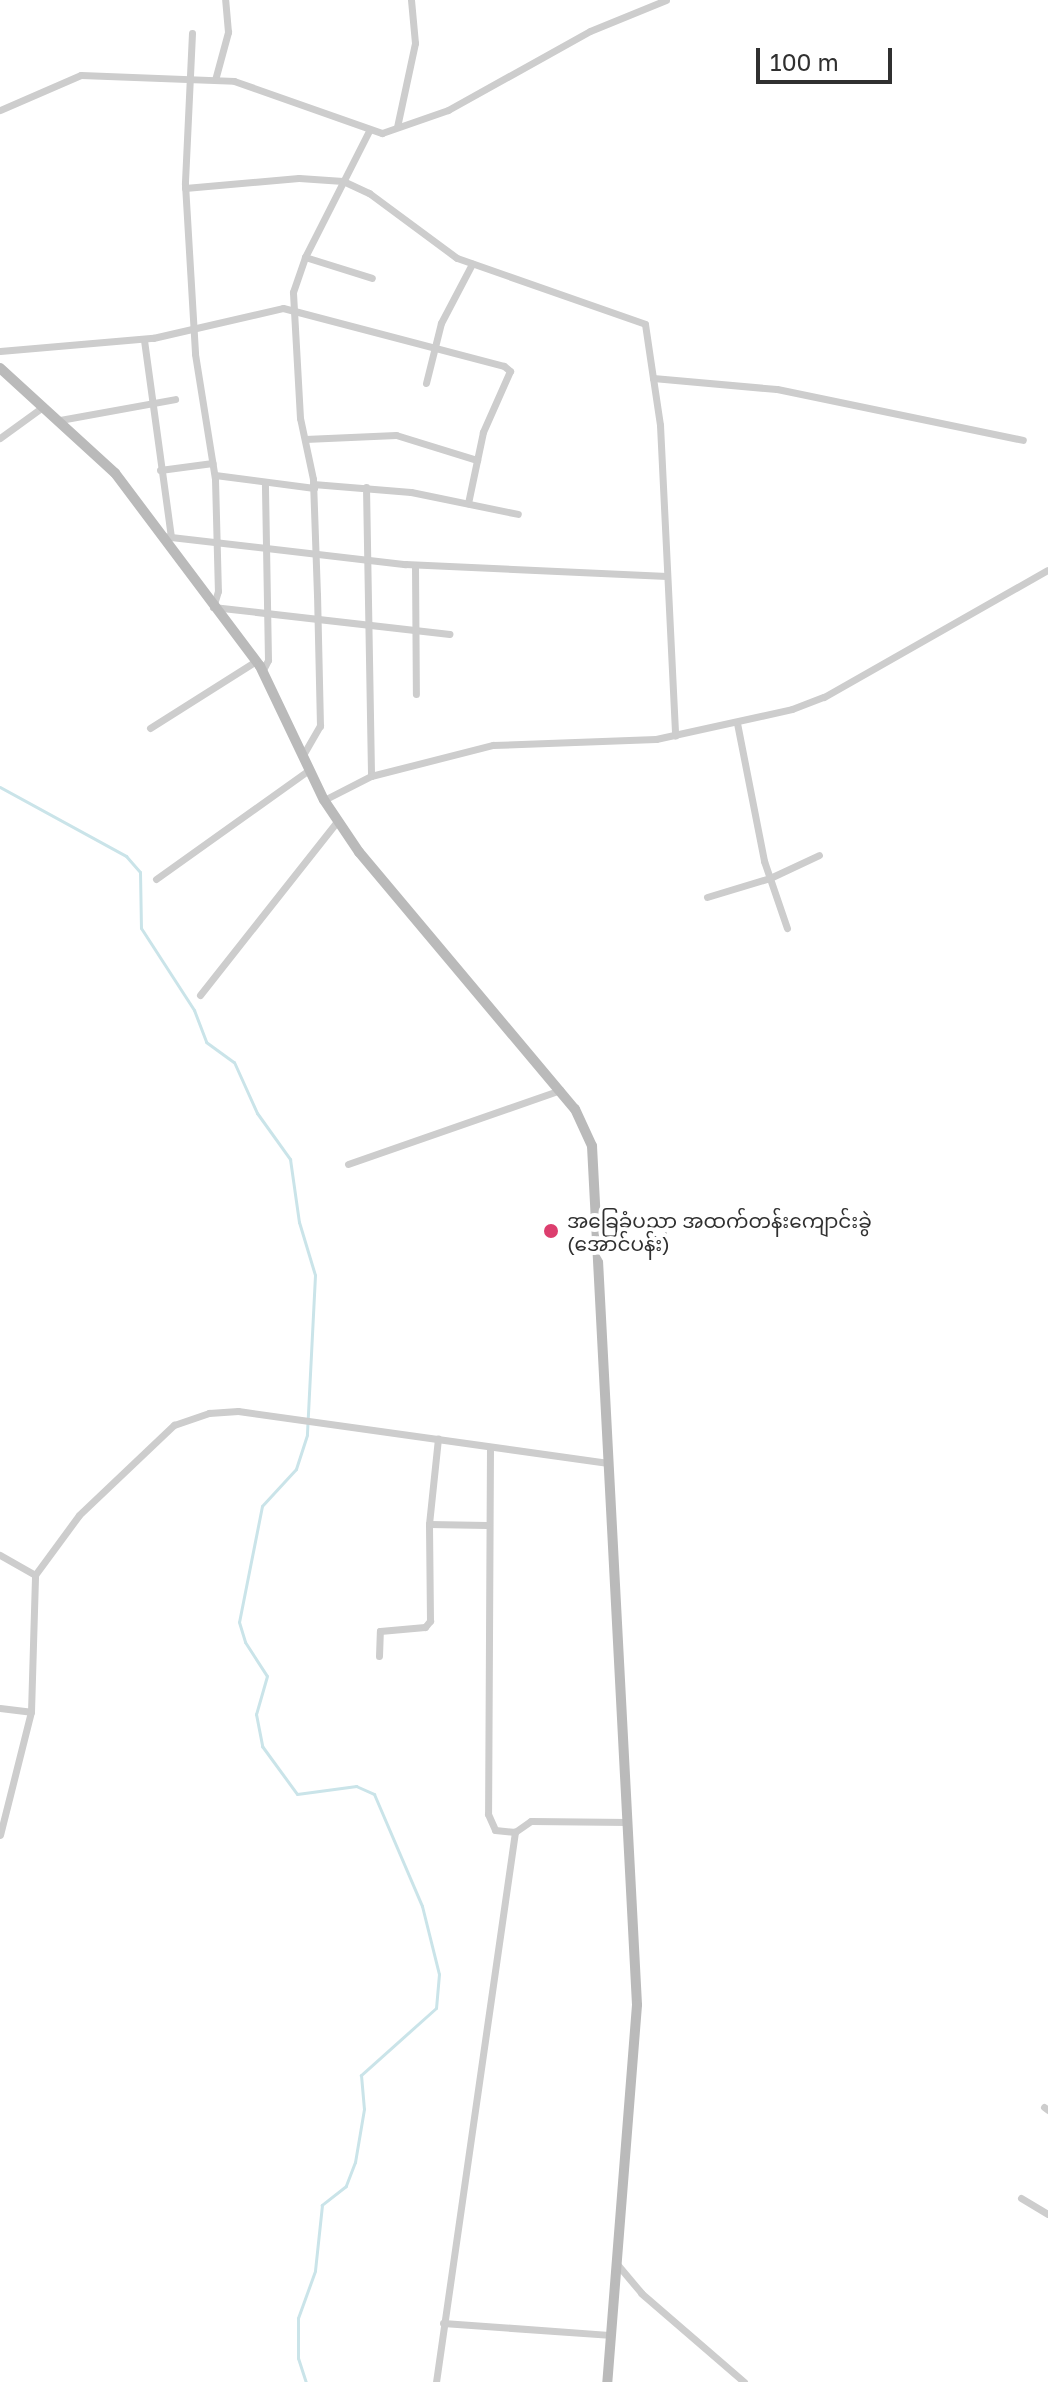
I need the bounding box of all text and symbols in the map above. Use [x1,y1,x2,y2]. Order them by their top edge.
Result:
scale bar [760,32,896,82]
text: 100 m [770,47,839,76]
place label: အခြေခံပညာ အထက်တန်းကျောင်းခွဲ (အောင်ပန်း) [567,1208,872,1255]
marker: အခြေခံပညာ အထက်တန်းကျောင်းခွဲ (အောင်ပန်း) [542,1222,560,1240]

